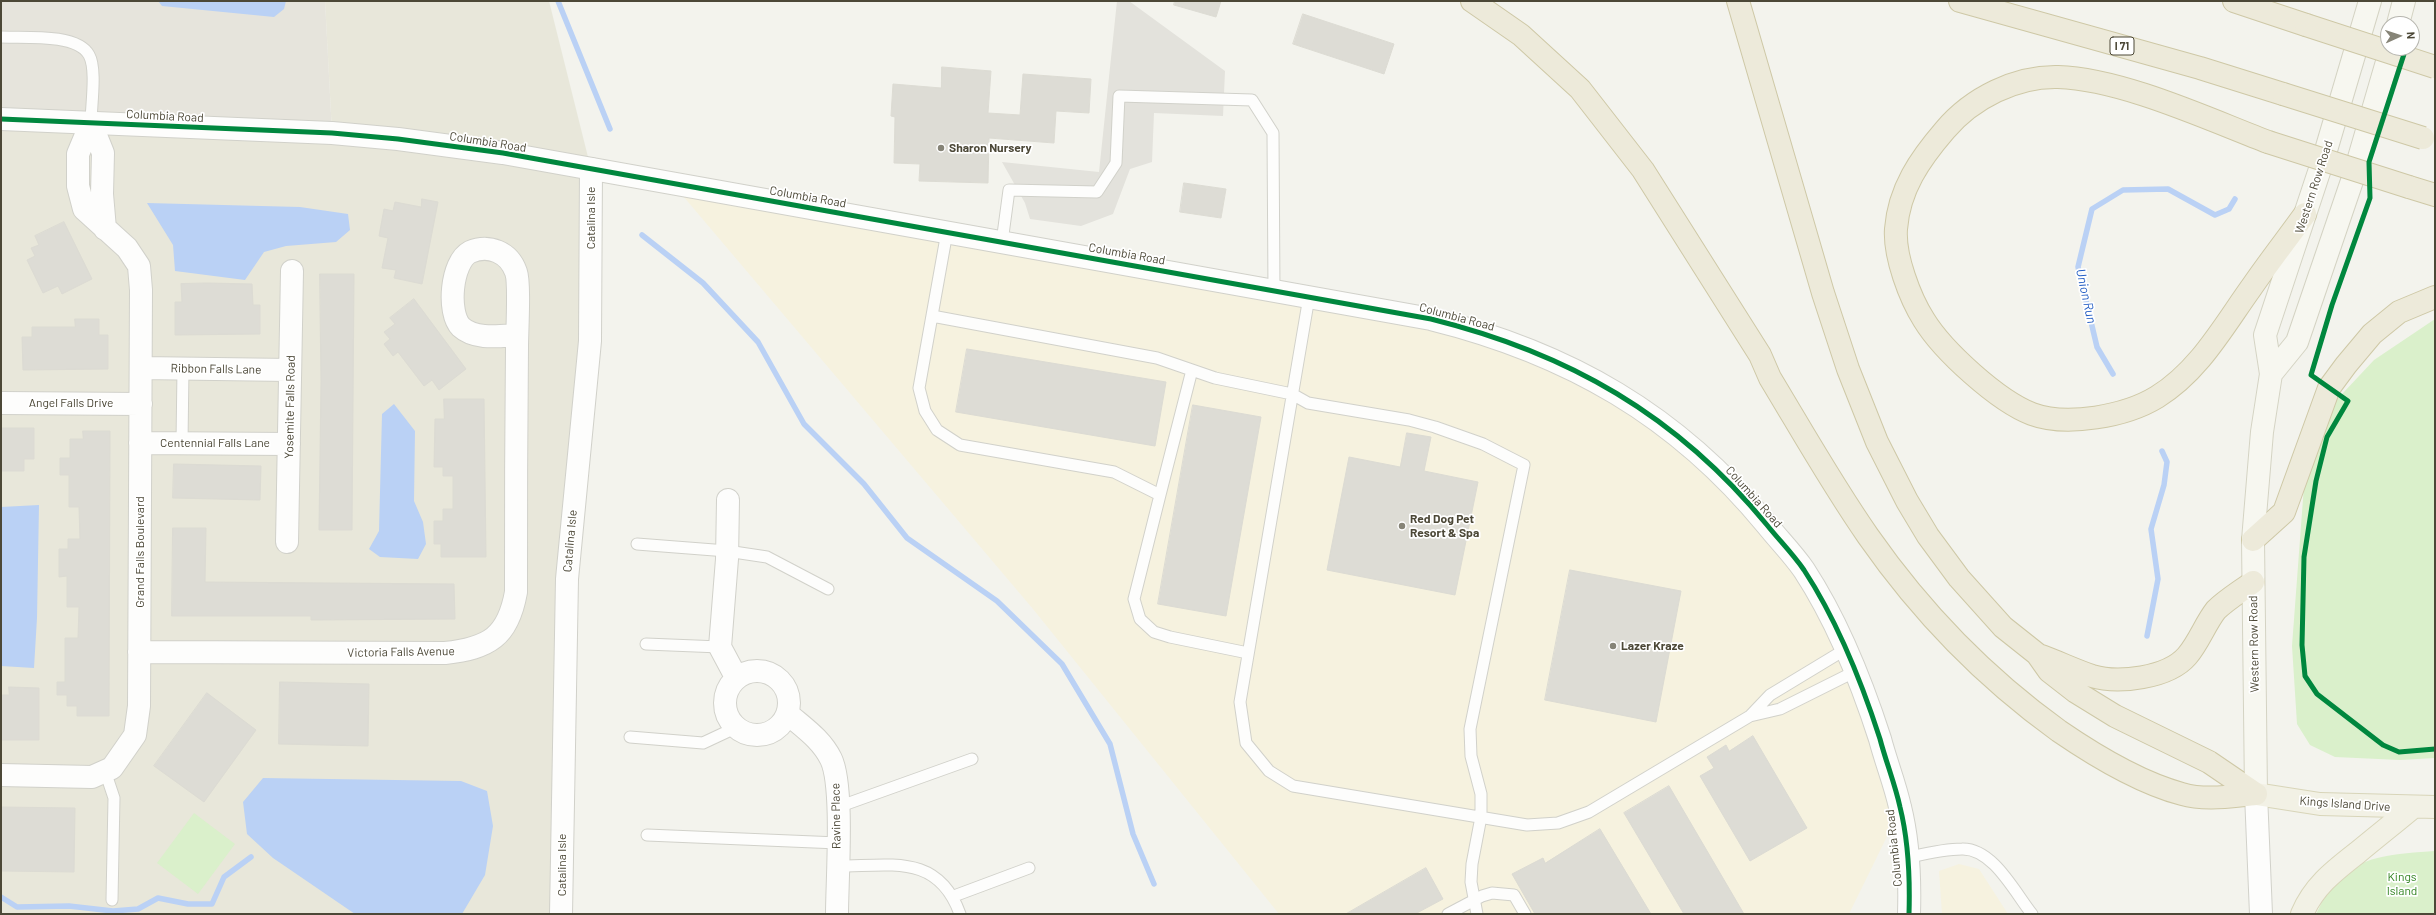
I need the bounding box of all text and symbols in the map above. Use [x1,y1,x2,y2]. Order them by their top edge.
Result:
north arrow [2380,16,2420,56]
text: N [2405,31,2418,39]
road number: I 71 [2110,37,2134,55]
street label: Columbia Road [126,107,204,125]
street label: Columbia Road [449,129,527,155]
street label: Western Row Road [2292,139,2336,235]
place label: Sharon Nursery [949,141,1031,155]
marker: Sharon Nursery [936,143,946,153]
street label: Columbia Road [769,183,847,211]
street label: Catalina Isle [584,187,598,249]
street label: Columbia Road [1088,240,1166,268]
water label: Union Run [2073,267,2099,325]
street label: Columbia Road [1418,300,1496,334]
street label: Yosemite Falls Road [282,355,298,459]
street label: Ribbon Falls Lane [170,361,262,377]
street label: Angel Falls Drive [29,396,113,410]
street label: Centennial Falls Lane [160,436,270,450]
street label: Columbia Road [1723,463,1785,531]
street label: Grand Falls Boulevard [133,496,147,608]
street label: Catalina Isle [560,509,580,573]
place label: Red Dog Pet Resort & Spa [1410,512,1479,540]
marker: Red Dog Pet Resort & Spa [1397,521,1407,531]
street label: Western Row Road [2246,595,2262,693]
place label: Lazer Kraze [1621,639,1684,653]
marker: Lazer Kraze [1608,641,1618,651]
street label: Victoria Falls Avenue [347,644,455,660]
street label: Ravine Place [828,783,844,849]
street label: Kings Island Drive [2299,794,2391,814]
street label: Columbia Road [1883,809,1905,887]
street label: Catalina Isle [555,834,569,896]
park label: Kings Island [2387,870,2417,898]

